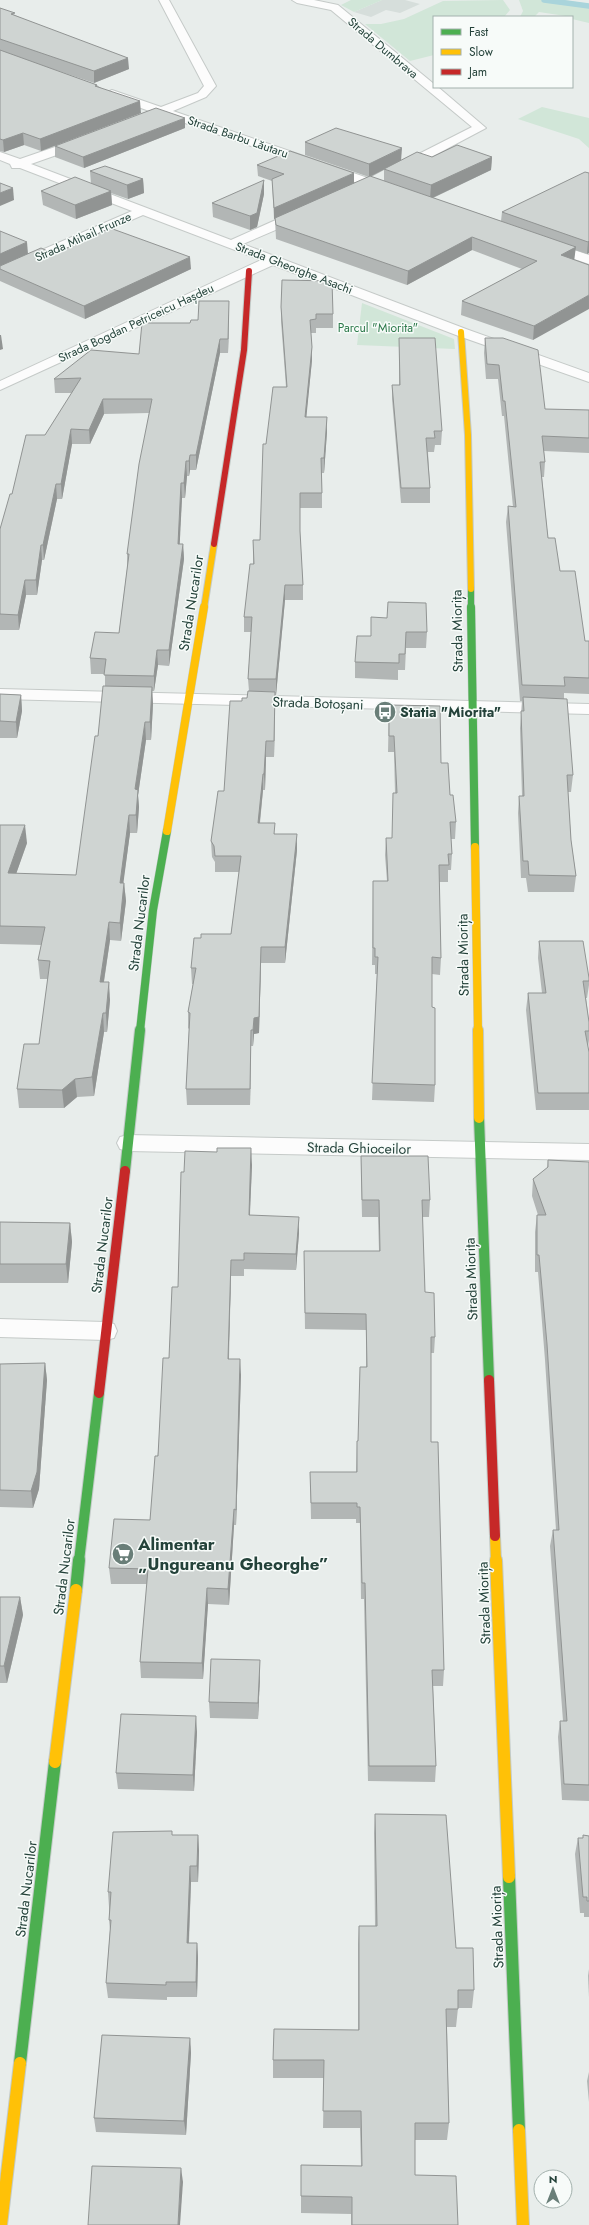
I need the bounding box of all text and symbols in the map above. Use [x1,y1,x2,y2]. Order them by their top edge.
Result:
street label: Strada Dumbrava [344,13,422,83]
legend [433,16,573,88]
text: Fast [469,23,488,41]
text: Slow [469,43,494,61]
text: Jam [467,63,487,81]
street label: Strada Barbu Lăutaru [185,111,291,163]
street label: Strada Mihail Frunze [32,208,134,266]
street label: Strada Gheorghe Asachi [233,237,355,299]
street label: Strada Bogdan Petriceicu Hașdeu [55,279,217,367]
park label: Parcul "Miorita" [338,319,418,337]
street label: Strada Nucarilor [174,553,209,653]
street label: Strada Miorița [446,589,469,672]
street label: Strada Botoșani [272,691,364,716]
bus stop icon: Statia "Miorita" [372,699,398,725]
place label: Statia "Miorita" [400,702,501,722]
street label: Strada Nucarilor [123,873,155,972]
street label: Strada Miorița [452,913,475,996]
street label: Strada Ghioceilor [307,1137,411,1159]
street label: Strada Nucarilor [86,1195,118,1294]
street label: Strada Miorița [460,1237,483,1321]
street label: Strada Nucarilor [48,1517,80,1616]
place label: Alimentar „Ungureanu Gheorghe” [137,1532,329,1576]
supermarket icon: Alimentar „Ungureanu Gheorghe” [110,1541,136,1567]
street label: Strada Miorița [473,1561,496,1645]
street label: Strada Nucarilor [10,1839,42,1938]
street label: Strada Miorița [486,1885,509,1969]
north arrow [533,2169,573,2209]
text: N [549,2171,557,2187]

